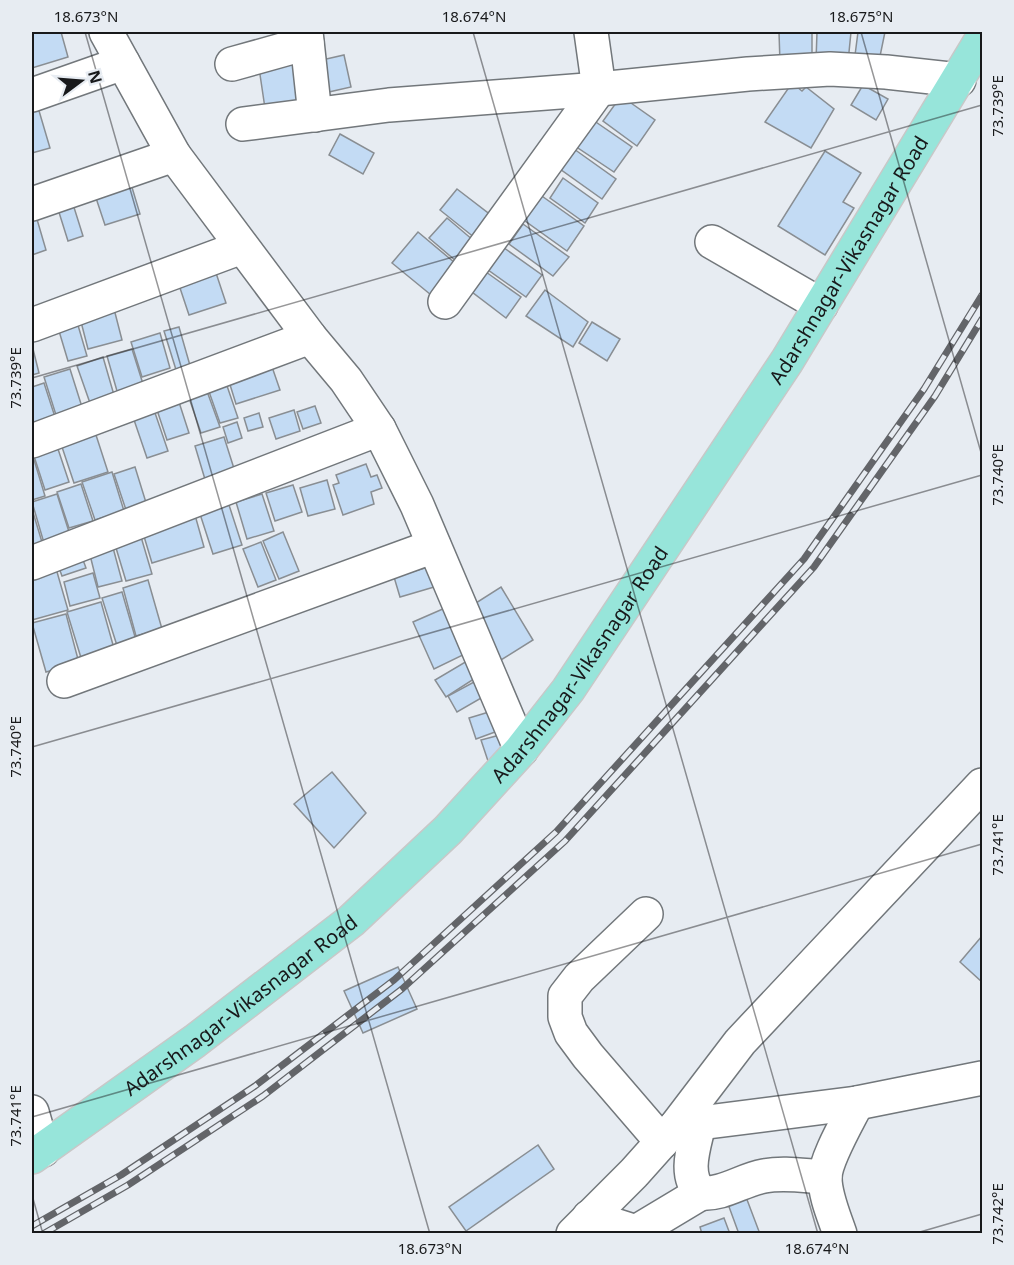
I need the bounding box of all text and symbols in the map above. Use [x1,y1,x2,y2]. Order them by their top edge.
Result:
text: 18.673°N [54,6,118,26]
text: 18.674°N [442,6,506,26]
text: 18.675°N [829,6,893,26]
north arrow [51,51,111,111]
text: N [83,68,108,86]
text: 73.739°E [987,75,1007,137]
street label: Adarshnagar-Vikasnagar Road [762,130,934,389]
text: 73.739°E [5,347,25,409]
text: 73.740°E [987,444,1007,506]
street label: Adarshnagar-Vikasnagar Road [485,541,674,788]
text: 73.740°E [5,716,25,778]
text: 73.741°E [987,814,1007,876]
street label: Adarshnagar-Vikasnagar Road [118,908,362,1101]
text: 73.741°E [5,1085,25,1147]
text: 73.742°E [987,1183,1007,1245]
text: 18.673°N [398,1238,462,1258]
text: 18.674°N [785,1238,849,1258]

